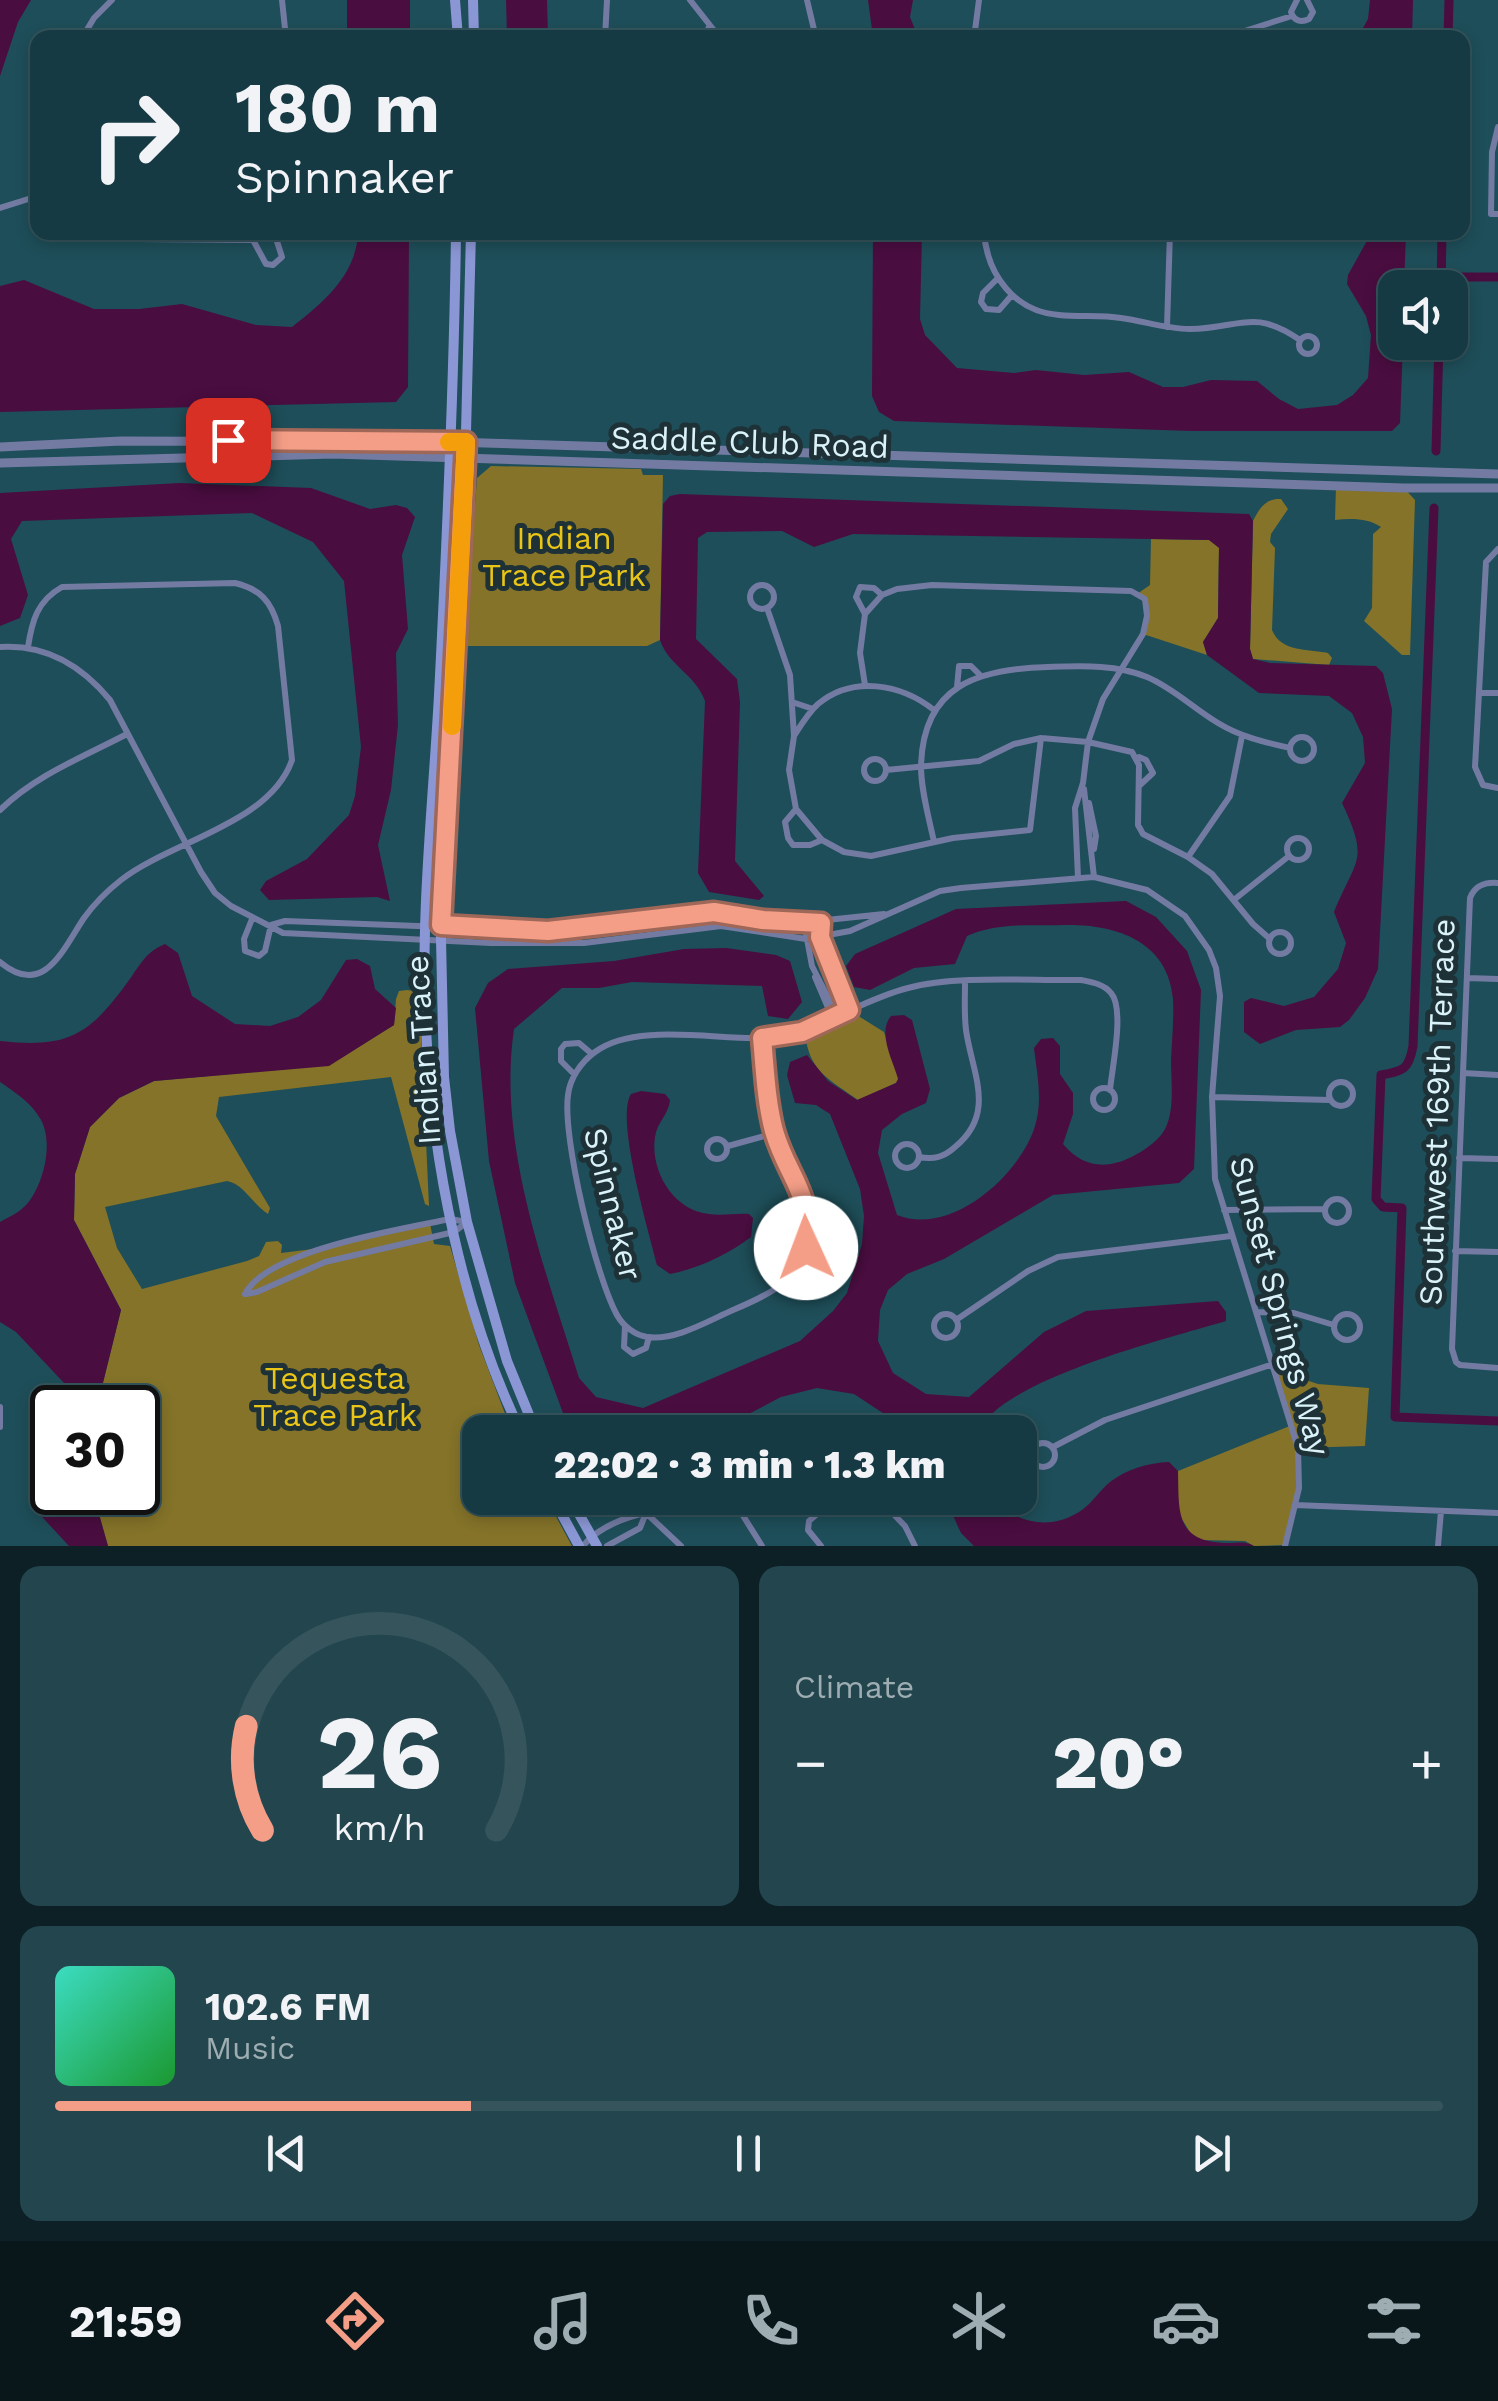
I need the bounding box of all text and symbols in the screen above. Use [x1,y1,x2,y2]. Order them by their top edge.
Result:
text: 180 m [235,67,440,149]
icon: right [70,70,200,200]
text: Spinnaker [235,151,454,204]
map controls [1378,270,1468,360]
button: sound [1378,270,1468,360]
pin [186,398,271,483]
icon: arrive [201,413,256,468]
street label: Saddle Club Road [610,418,890,466]
park label: Indian Trace Park [482,519,646,594]
street label: Southwest 169th Terrace [1411,918,1463,1306]
street label: Indian Trace [397,954,449,1146]
street label: Spinnaker [576,1124,650,1284]
street label: Sunset Springs Way [1222,1152,1338,1460]
position arrow [754,1196,858,1300]
park label: Tequesta Trace Park [253,1359,417,1434]
speed limit sign: 30 [30,1385,160,1515]
text: 22:02 · 3 min · 1.3 km [554,1443,945,1487]
text: Climate [794,1668,914,1706]
text: 26 [316,1691,443,1813]
text: 20° [1052,1718,1185,1806]
text: − [794,1731,827,1795]
text: + [1410,1731,1443,1795]
text: km/h [333,1807,426,1849]
text: 102.6 FM [205,1985,371,2029]
text: Music [205,2029,295,2067]
icon: previous [259,2126,314,2181]
icon: pause [721,2126,776,2181]
icon: next [1184,2126,1239,2181]
icon: directions [320,2286,390,2356]
icon: music [528,2286,598,2356]
icon: phone [736,2286,806,2356]
icon: climate [944,2286,1014,2356]
icon: car [1151,2286,1221,2356]
icon: filters [1359,2286,1429,2356]
text: 21:59 [69,2295,183,2348]

